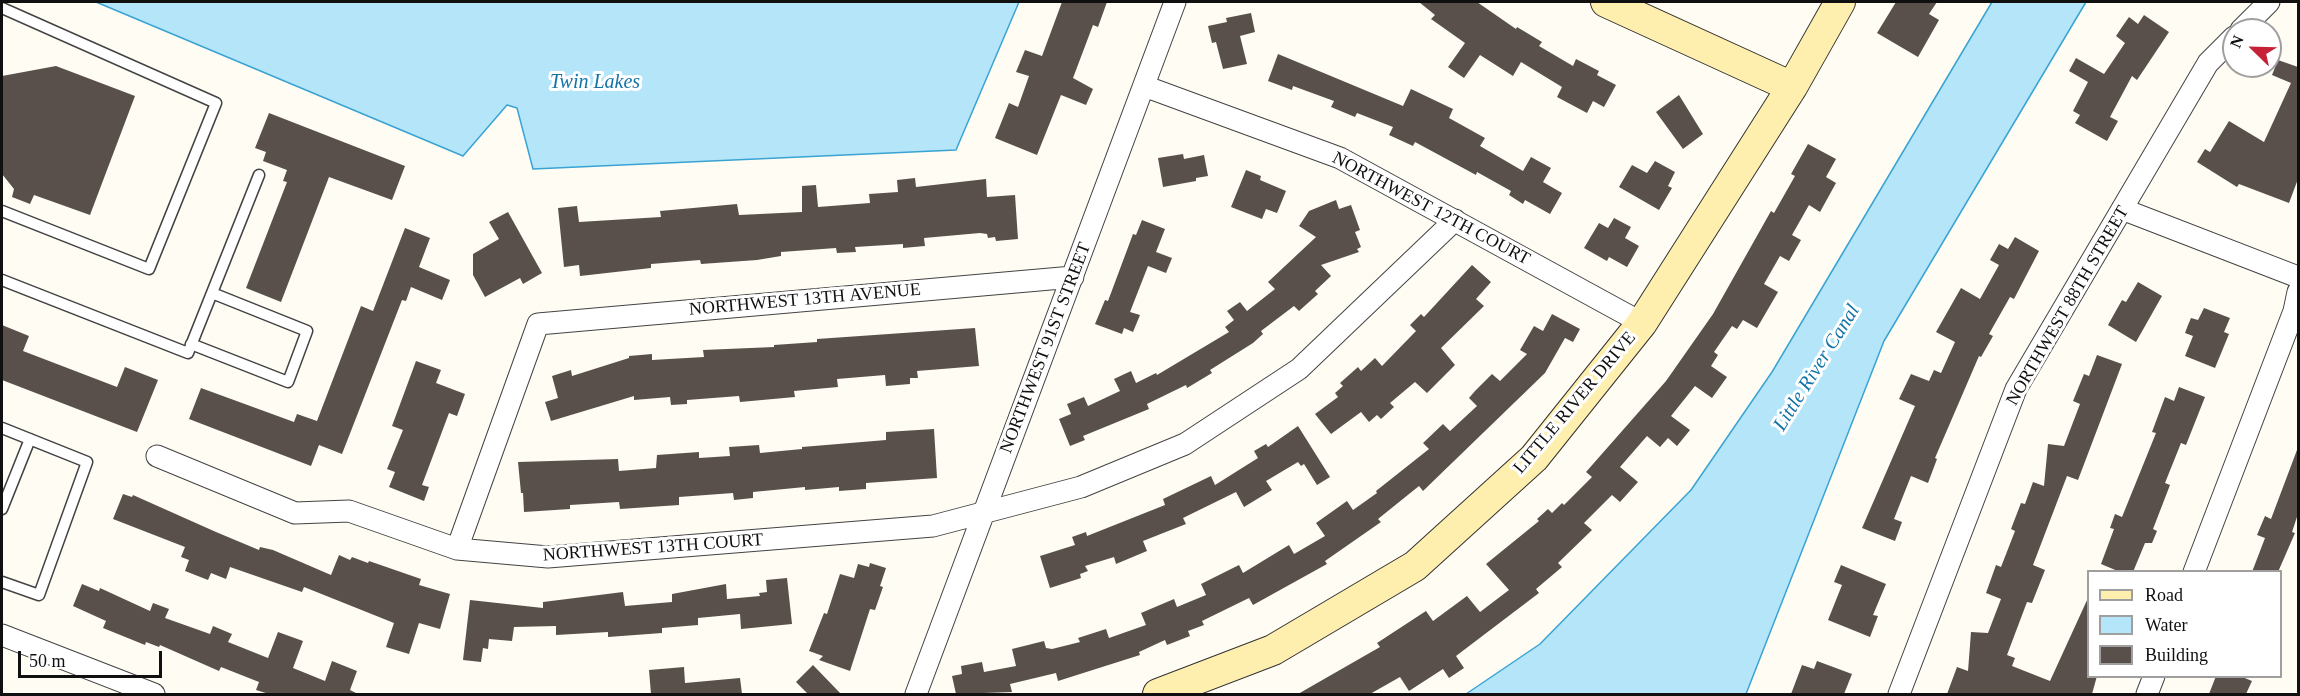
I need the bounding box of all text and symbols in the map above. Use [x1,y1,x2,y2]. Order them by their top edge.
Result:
north arrow [2222,18,2282,78]
text: N [2227,33,2247,50]
water label: Twin Lakes [550,71,640,95]
street label: NORTHWEST 12TH COURT [1328,148,1534,270]
street label: NORTHWEST 88TH STREET [2002,202,2134,410]
street label: NORTHWEST 91ST STREET [996,240,1096,456]
street label: NORTHWEST 13TH AVENUE [688,279,922,321]
water label: Little River Canal [1769,300,1865,436]
street label: LITTLE RIVER DRIVE [1509,328,1641,478]
street label: NORTHWEST 13TH COURT [542,530,764,566]
legend [2087,570,2282,678]
text: Road [2145,585,2183,605]
text: Water [2145,615,2188,635]
scale bar [21,639,165,677]
text: Building [2145,645,2208,665]
text: 50 m [29,651,66,671]

